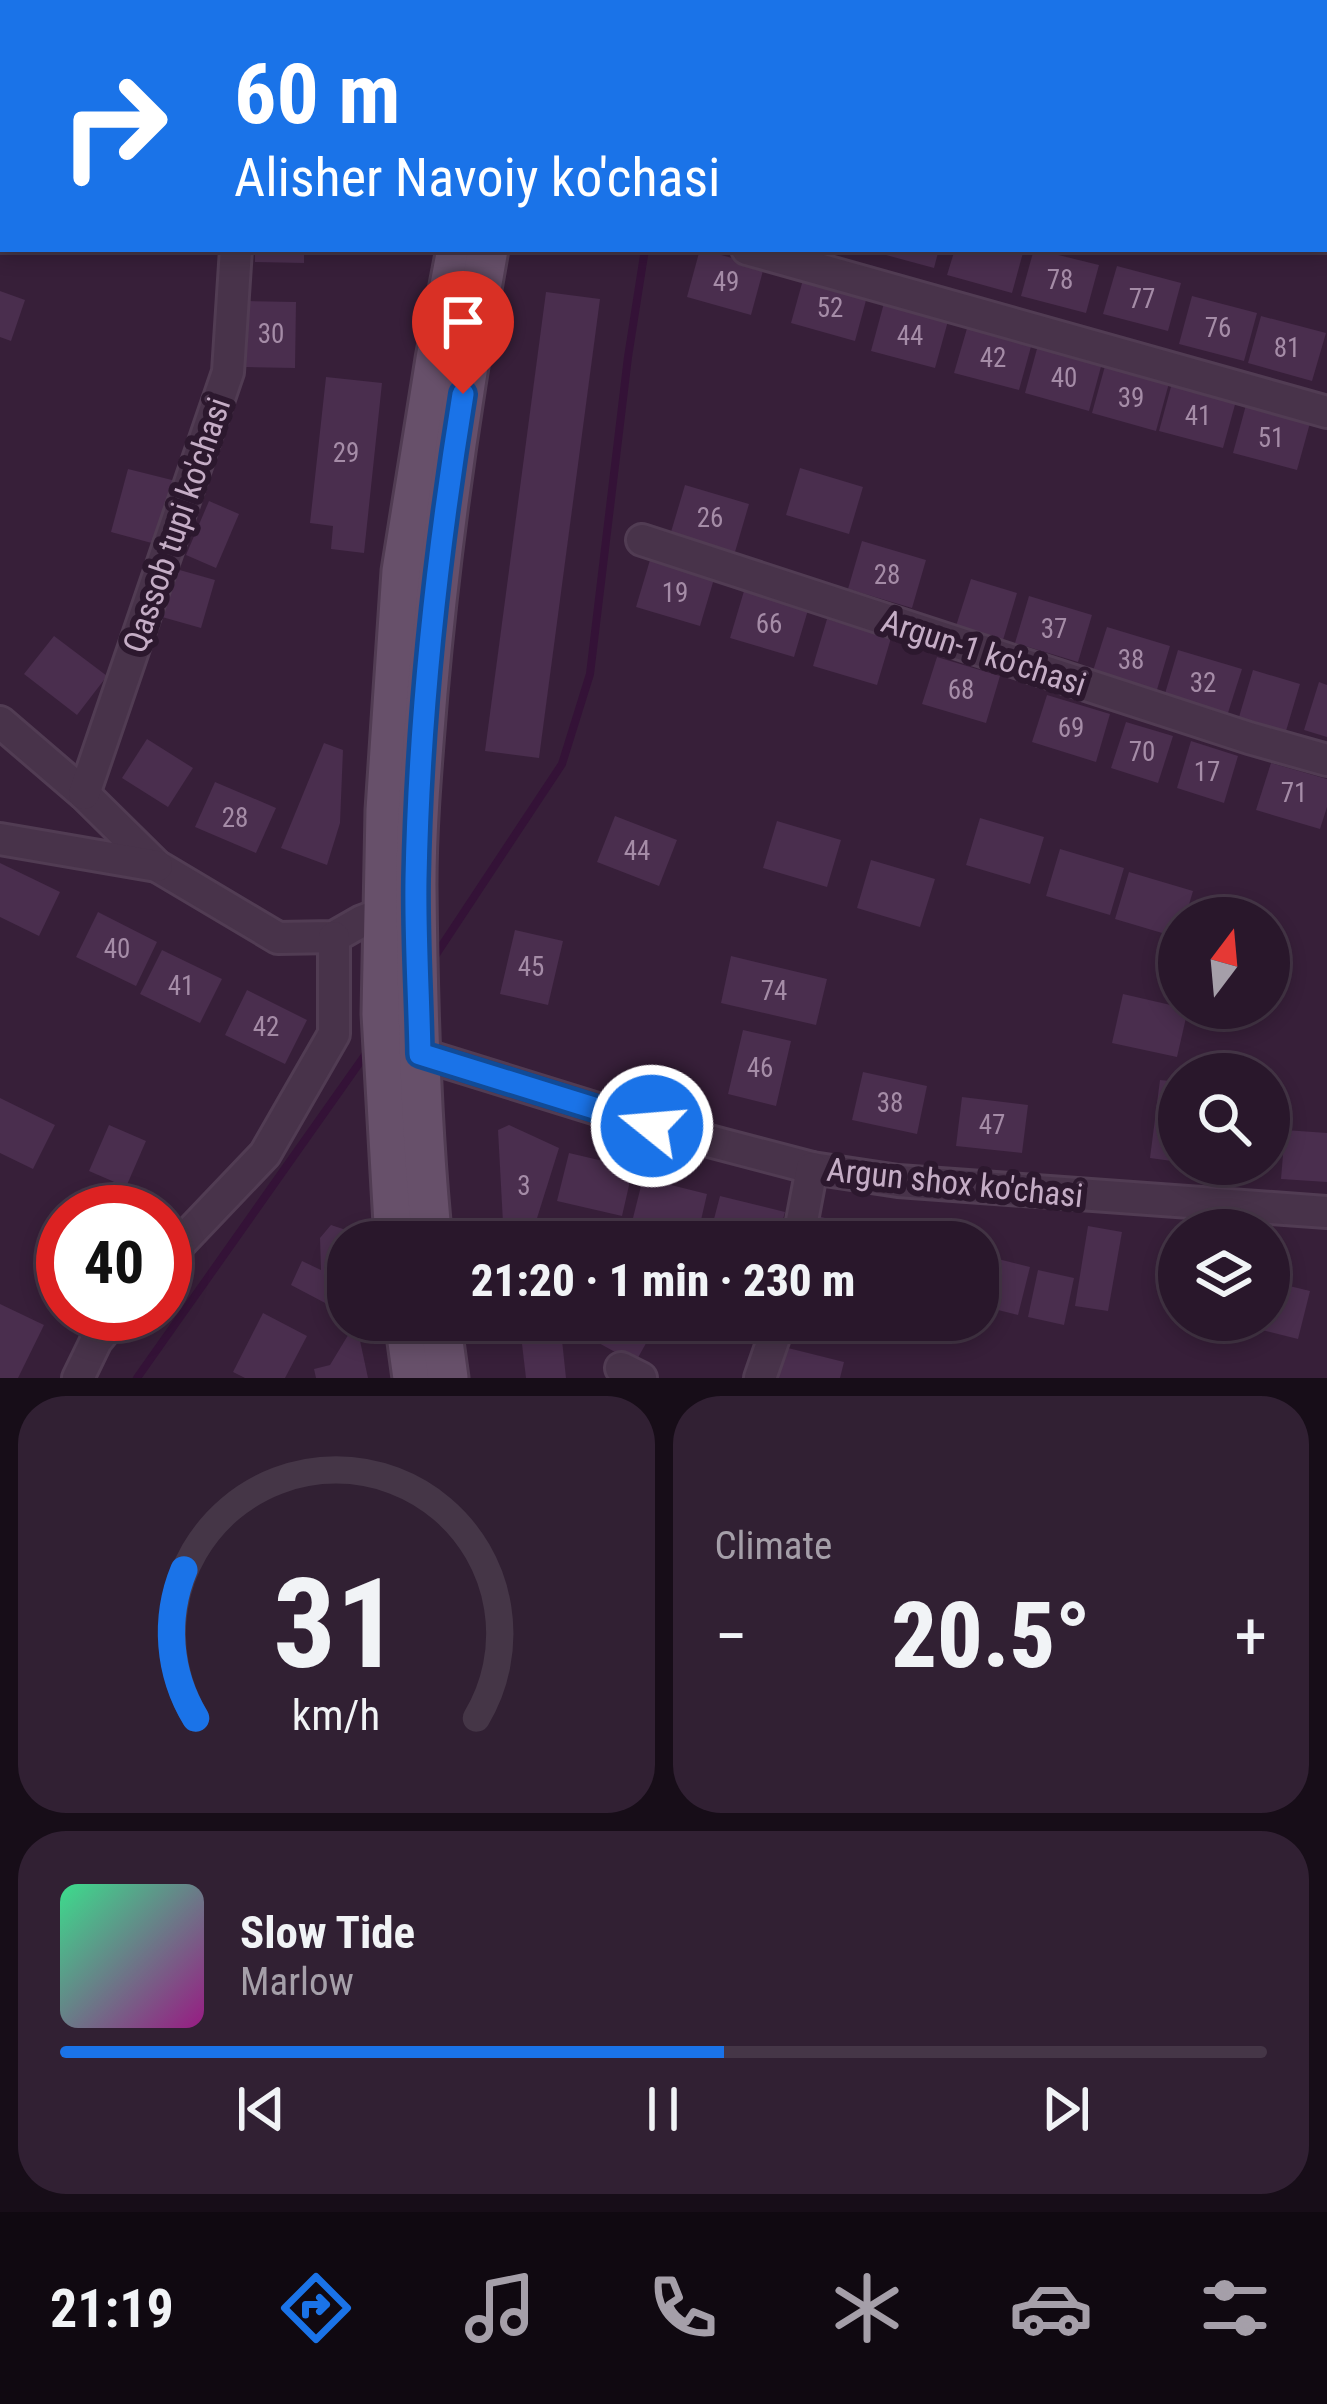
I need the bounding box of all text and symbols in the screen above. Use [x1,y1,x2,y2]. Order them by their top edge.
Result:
text: 60 m [234,45,401,144]
icon: right [36,48,192,204]
text: Alisher Navoiy ko'chasi [234,146,720,209]
house number: 78 [1047,264,1073,296]
house number: 49 [713,266,739,298]
pin [412,271,514,394]
house number: 77 [1129,283,1155,315]
icon: arrive [430,289,496,355]
house number: 52 [817,292,843,324]
house number: 76 [1205,312,1231,344]
house number: 30 [258,318,284,350]
house number: 44 [897,320,923,352]
house number: 81 [1274,332,1300,364]
house number: 42 [980,342,1006,374]
house number: 40 [1051,362,1077,394]
house number: 39 [1118,382,1144,414]
street label: Qassob tupi ko'chasi [115,393,238,658]
house number: 41 [1185,400,1211,432]
house number: 51 [1258,422,1284,454]
house number: 29 [333,437,359,469]
house number: 26 [697,502,723,534]
house number: 28 [874,559,900,591]
house number: 19 [662,577,688,609]
street label: Argun-1 ko'chasi [877,601,1091,704]
house number: 66 [756,608,782,640]
house number: 37 [1041,613,1067,645]
house number: 38 [1118,644,1144,676]
house number: 32 [1190,667,1216,699]
house number: 68 [948,674,974,706]
house number: 69 [1058,712,1084,744]
house number: 70 [1129,736,1155,768]
house number: 17 [1194,756,1220,788]
house number: 71 [1281,777,1307,809]
house number: 28 [222,802,248,834]
house number: 44 [624,835,650,867]
north arrow [1158,897,1290,1029]
map controls [1158,897,1290,1341]
house number: 40 [104,933,130,965]
house number: 45 [518,951,544,983]
house number: 41 [168,970,194,1002]
house number: 74 [761,975,787,1007]
house number: 42 [253,1011,279,1043]
house number: 46 [747,1052,773,1084]
button: search [1158,1053,1290,1185]
position arrow [589,1063,715,1189]
house number: 38 [877,1087,903,1119]
house number: 47 [979,1109,1005,1141]
street label: Argun shox ko'chasi [825,1150,1085,1215]
house number: 3 [517,1170,531,1202]
speed limit sign: 40 [36,1185,192,1341]
button: layers [1158,1209,1290,1341]
text: 21:20 · 1 min · 230 m [471,1254,855,1307]
text: Climate [715,1523,832,1569]
text: 31 [273,1551,399,1697]
text: 20.5° [891,1584,1091,1689]
text: − [715,1598,748,1675]
text: + [1234,1598,1267,1675]
text: km/h [292,1689,380,1739]
text: Slow Tide [240,1906,415,1959]
text: Marlow [240,1959,354,2005]
icon: previous [228,2076,294,2142]
icon: pause [630,2076,696,2142]
icon: next [1033,2076,1099,2142]
icon: directions [274,2266,358,2350]
icon: music [458,2266,542,2350]
icon: phone [641,2266,725,2350]
icon: climate [825,2266,909,2350]
icon: car [1009,2266,1093,2350]
icon: filters [1193,2266,1277,2350]
text: 21:19 [50,2277,174,2340]

